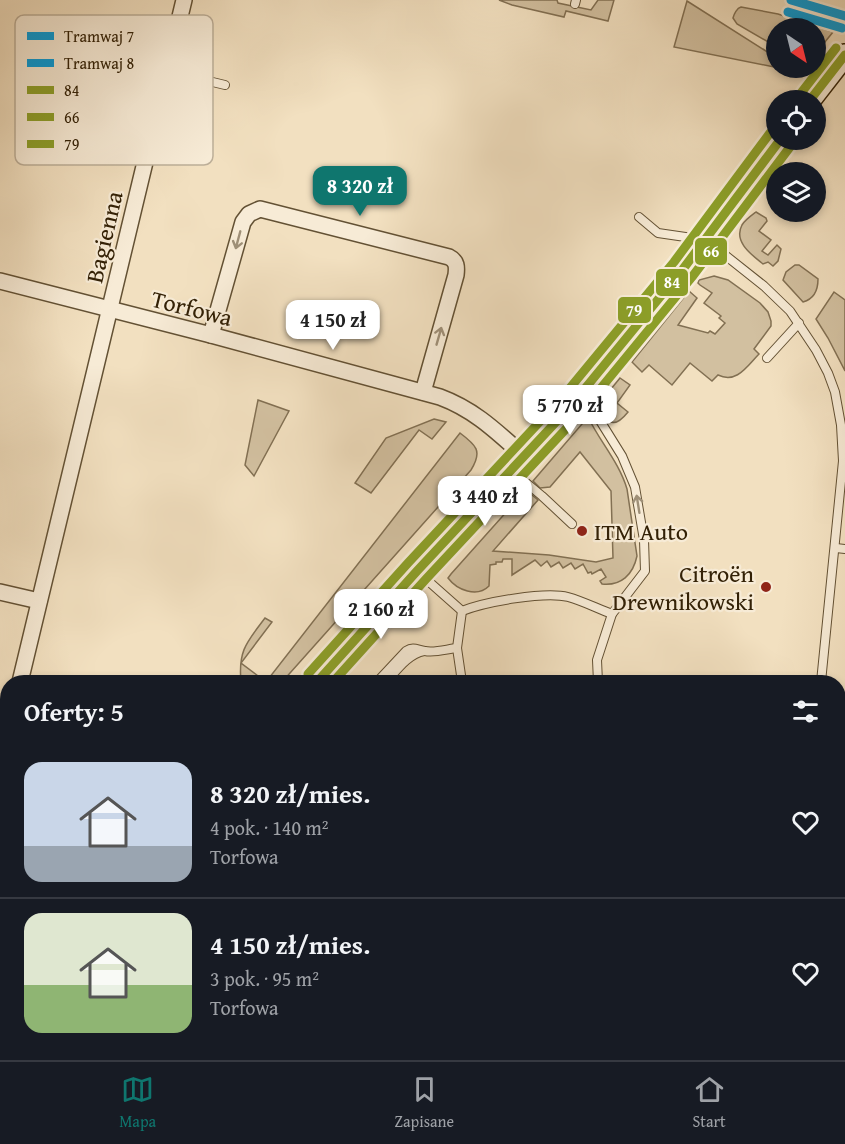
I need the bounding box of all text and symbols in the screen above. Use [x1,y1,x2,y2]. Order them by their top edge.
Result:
legend [15,15,213,165]
north arrow [766,18,826,78]
map controls [766,18,826,222]
text: Tramwaj 7 [64,24,135,48]
text: Tramwaj 8 [64,51,135,75]
text: 84 [64,78,80,102]
button: locate [766,90,826,150]
text: 66 [64,105,80,129]
text: 79 [64,132,80,156]
button: layers [766,162,826,222]
pin: 8 320 zł [298,166,422,217]
text: 8 320 zł [327,171,393,200]
street label: Bagienna [76,187,132,286]
one-way arrow [231,230,243,249]
line badge: 66 [694,237,728,266]
text: 66 [703,239,719,263]
line badge: 84 [655,268,689,297]
text: 84 [664,270,680,294]
street label: Torfowa [148,281,237,335]
line badge: 79 [617,296,652,324]
text: 79 [626,298,642,322]
pin: 4 150 zł [271,300,395,351]
text: 4 150 zł [300,305,366,334]
one-way arrow [434,327,445,346]
pin: 5 770 zł [508,385,632,436]
text: 5 770 zł [537,390,603,419]
pin: 3 440 zł [423,476,547,527]
text: 3 440 zł [452,481,518,510]
one-way arrow [632,495,643,515]
place label: ITM Auto [594,514,688,549]
marker: ITM Auto [575,524,589,538]
place label: Citroën Drewnikowski [612,556,755,619]
marker: Citroën Drewnikowski [759,580,773,594]
pin: 2 160 zł [319,589,443,640]
text: 2 160 zł [348,594,414,623]
text: Oferty: 5 [24,692,124,731]
icon: filters [789,695,822,728]
text: 8 320 zł/mies. [210,774,370,813]
icon: home [72,786,144,858]
icon: heart [789,806,822,839]
text: 4 pok. · 140 m² [210,813,329,842]
text: Torfowa [210,842,279,871]
text: 4 150 zł/mies. [210,925,370,964]
icon: home [72,937,144,1009]
icon: heart [789,957,822,990]
text: 3 pok. · 95 m² [210,964,319,993]
text: Torfowa [210,993,279,1022]
tab: Mapa [119,1073,156,1133]
tab: Zapisane [395,1073,454,1133]
tab: Start [693,1073,726,1133]

